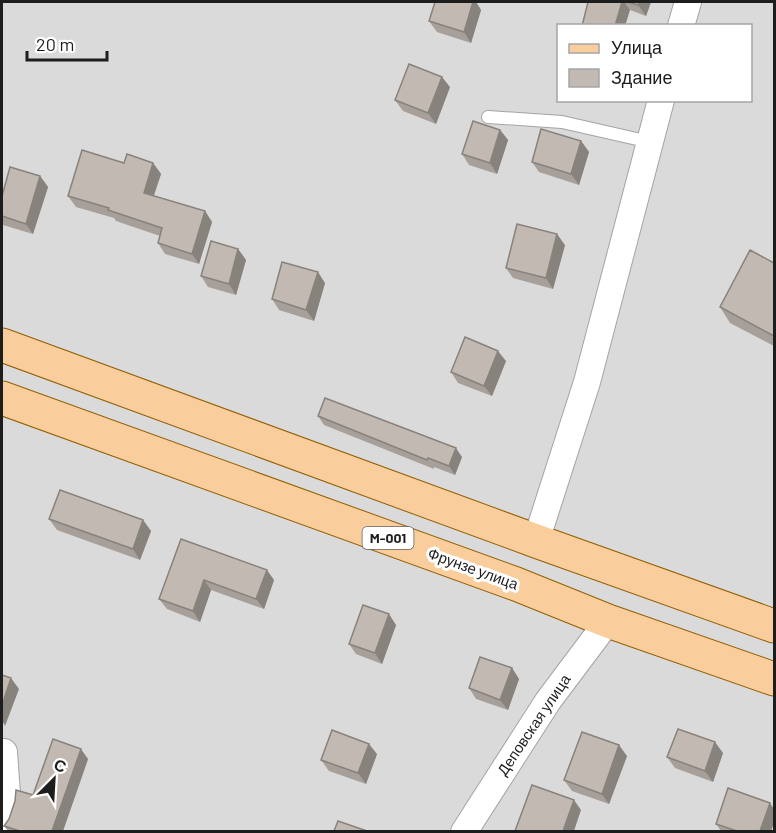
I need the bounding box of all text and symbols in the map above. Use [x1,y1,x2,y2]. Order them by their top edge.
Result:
scale bar [27,24,106,62]
legend [557,24,752,102]
text: 20 m [36,33,74,55]
text: Улица [611,36,663,58]
text: Здание [611,66,672,88]
road number: M-001 [362,527,414,549]
street label: Фрунзе улица [426,543,522,593]
street label: Деповская улица [493,670,574,778]
north arrow [24,749,84,809]
text: С [51,754,70,776]

